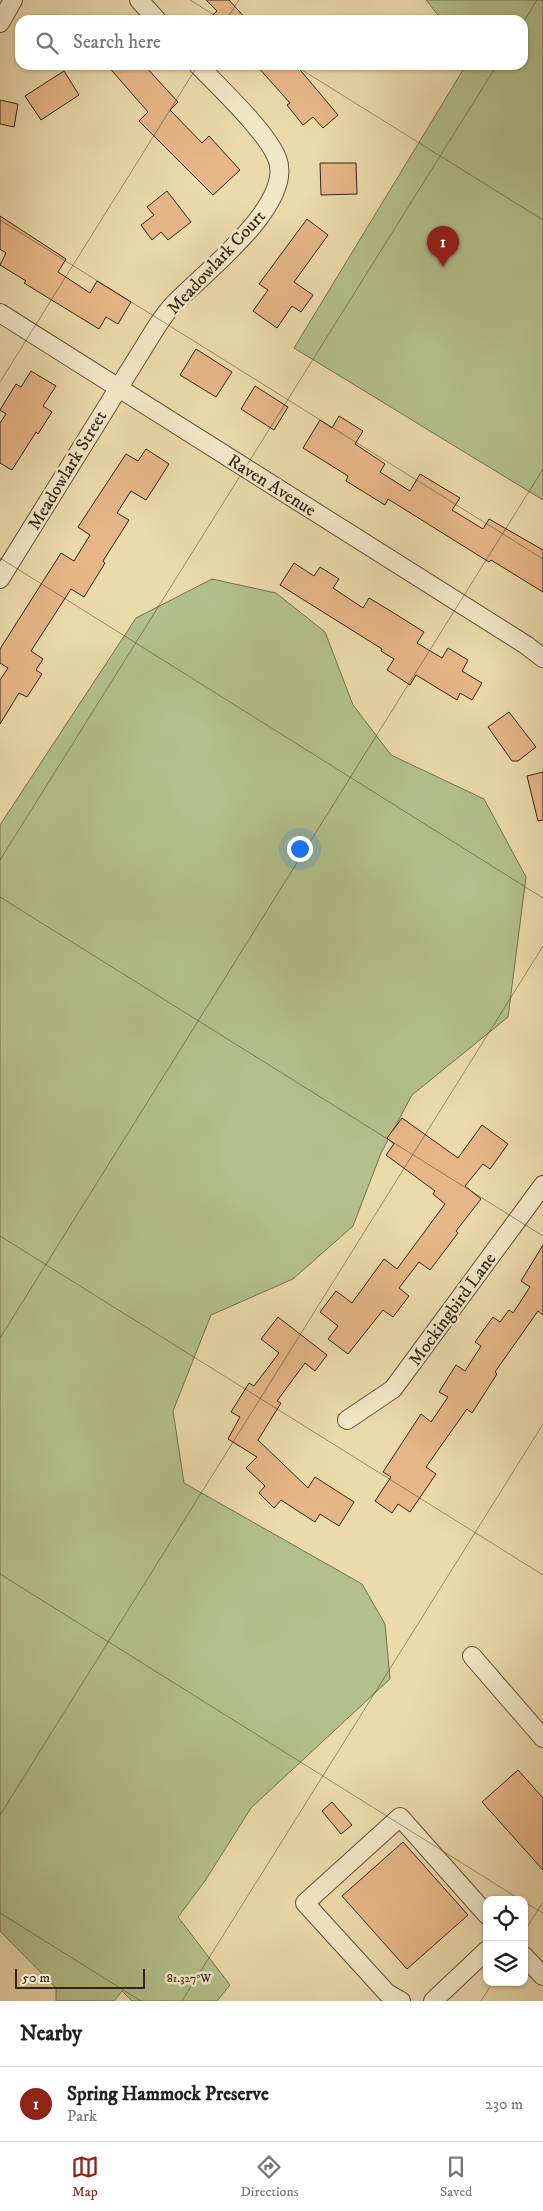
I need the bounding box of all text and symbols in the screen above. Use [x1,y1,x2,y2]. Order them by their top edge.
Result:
search box [15,15,528,70]
icon: search [33,29,61,57]
text: Search here [73,31,161,54]
street label: Meadowlark Court [163,206,271,319]
pin: 1 [427,226,459,267]
street label: Meadowlark Street [24,407,112,534]
street label: Raven Avenue [223,450,320,522]
your location [287,836,313,862]
street label: Mockingbird Lane [404,1249,501,1370]
map controls [483,1896,528,1986]
button: locate [483,1896,528,1941]
button: layers [483,1941,528,1986]
scale bar [15,1966,145,1989]
text: 50 m [22,1969,50,1987]
text: 81.327°W [167,1971,212,1986]
text: Nearby [20,2021,82,2047]
text: Spring Hammock Preserve [67,2083,269,2106]
text: 1 [33,2094,39,2114]
text: 230 m [485,2094,523,2114]
text: Park [67,2106,97,2126]
tab: Map [71,2153,99,2201]
tab: Directions [240,2153,298,2201]
tab: Saved [440,2153,472,2201]

